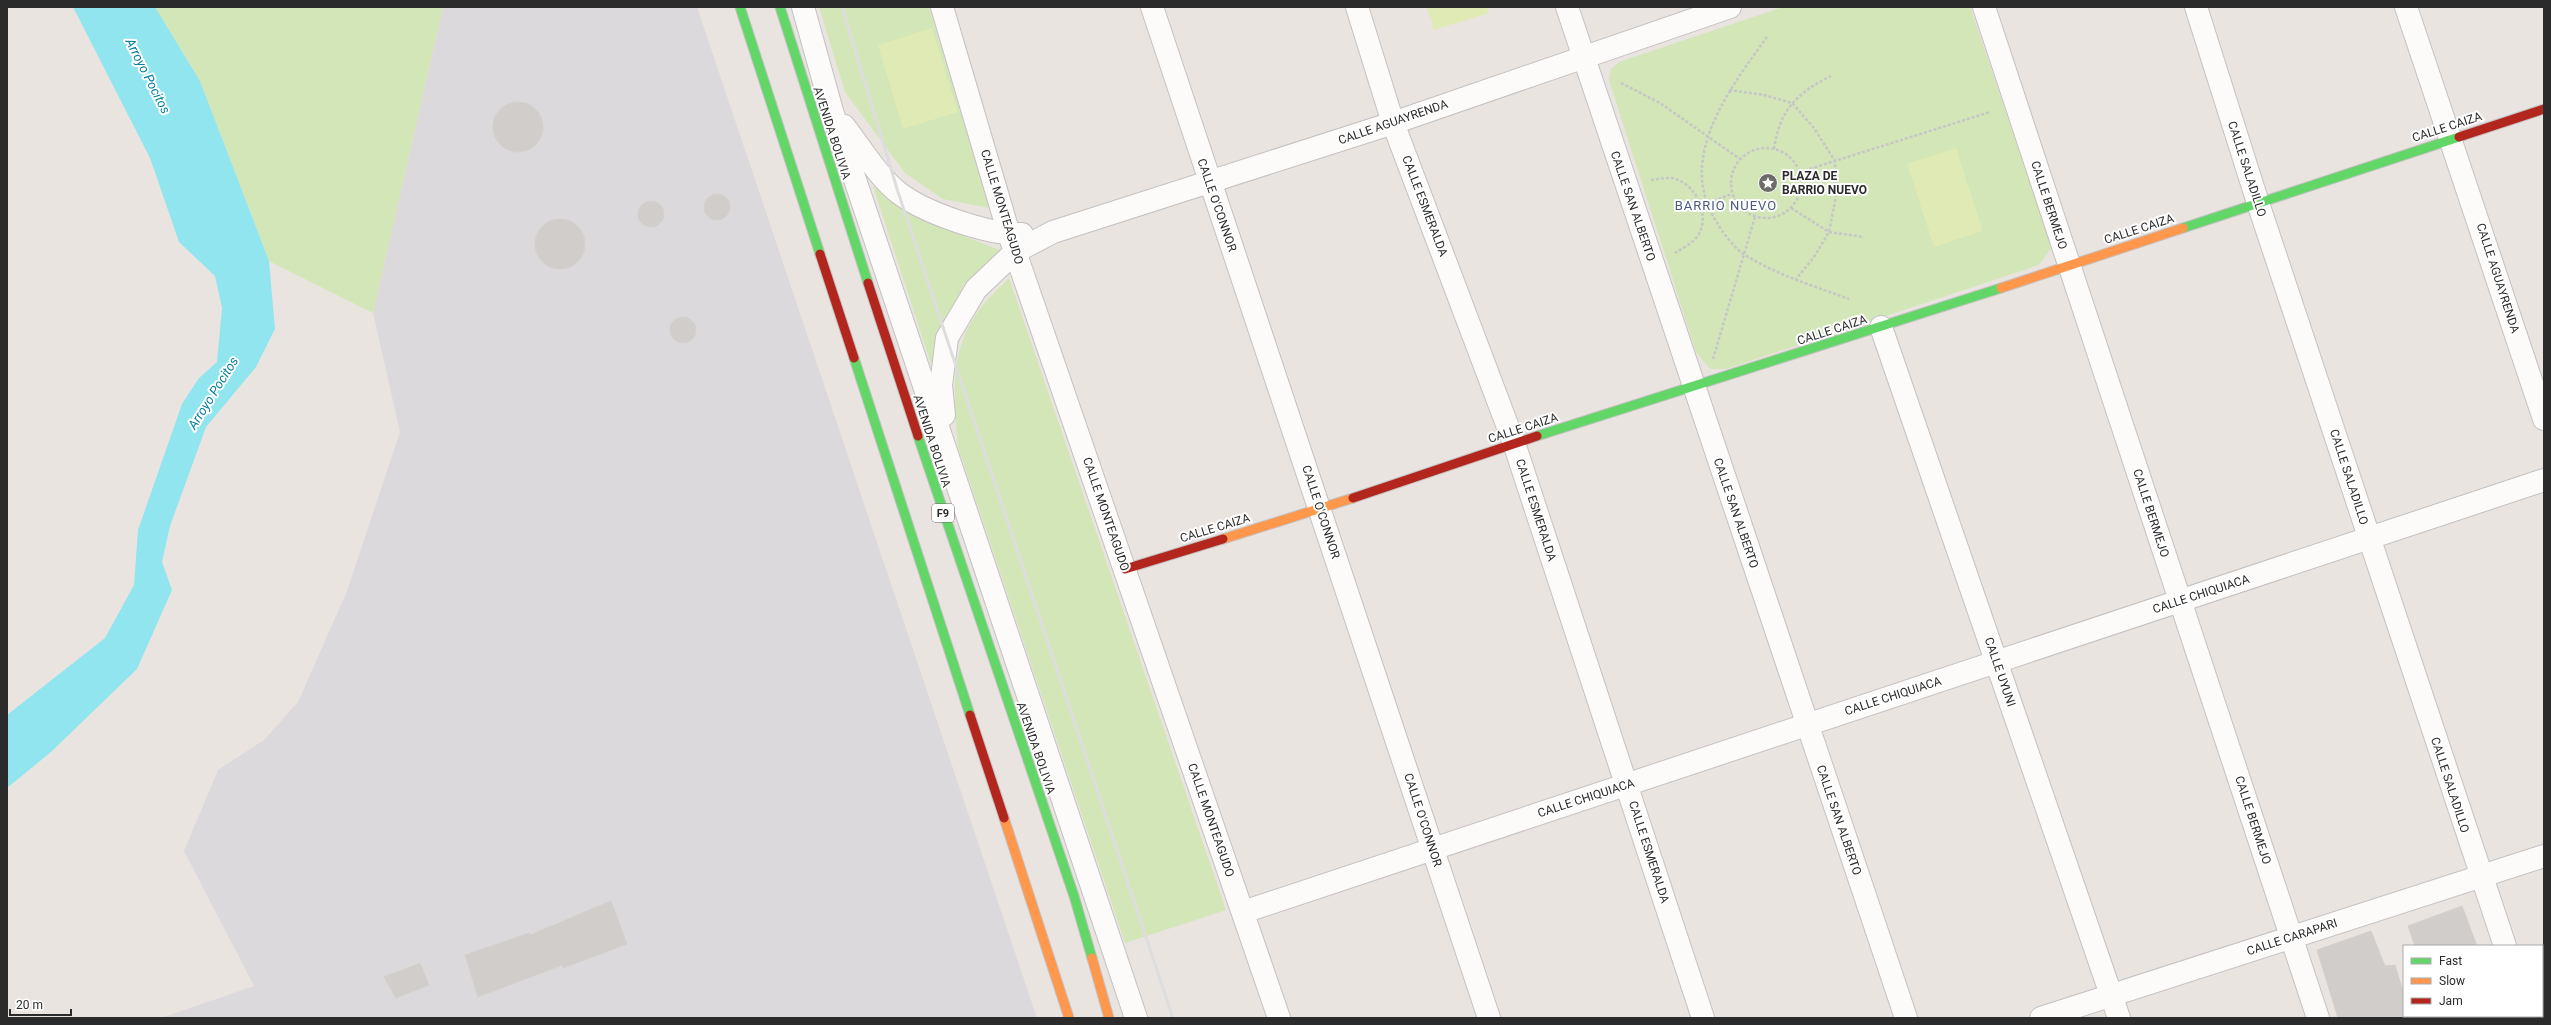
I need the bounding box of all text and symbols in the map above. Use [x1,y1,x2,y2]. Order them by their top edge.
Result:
water label: Arroyo Pocitos [122,35,174,117]
street label: AVENIDA BOLIVIA [810,85,854,181]
street label: CALLE AGUAYRENDA [1336,97,1450,147]
street label: CALLE CAIZA [2410,109,2484,145]
street label: CALLE SALADILLO [2225,119,2269,219]
street label: CALLE MONTEAGUDO [978,148,1026,266]
street label: CALLE SAN ALBERTO [1608,149,1658,263]
street label: CALLE ESMERALDA [1399,154,1451,259]
street label: CALLE O'CONNOR [1194,157,1240,254]
street label: CALLE BERMEJO [2028,159,2070,251]
place label: PLAZA DE BARRIO NUEVO [1782,169,1867,197]
place icon: PLAZA DE BARRIO NUEVO [1757,172,1779,194]
district label: BARRIO NUEVO [1675,198,1777,213]
street label: CALLE CAIZA [2102,211,2176,247]
street label: CALLE AGUAYRENDA [2474,221,2522,335]
street label: CALLE CAIZA [1795,312,1869,348]
water label: Arroyo Pocitos [184,354,241,433]
street label: AVENIDA BOLIVIA [910,393,954,489]
street label: CALLE CAIZA [1486,410,1560,446]
street label: CALLE SALADILLO [2327,427,2371,527]
street label: CALLE MONTEAGUDO [1080,455,1132,573]
street label: CALLE SAN ALBERTO [1711,456,1761,570]
street label: CALLE ESMERALDA [1513,457,1559,563]
street label: CALLE O'CONNOR [1299,463,1343,561]
street label: CALLE BERMEJO [2130,467,2172,559]
road number: F9 [932,504,954,522]
street label: CALLE CAIZA [1178,511,1252,545]
street label: CALLE CHIQUIACA [2151,572,2251,616]
street label: CALLE UYUNI [1982,635,2018,709]
street label: CALLE CHIQUIACA [1843,674,1943,718]
street label: AVENIDA BOLIVIA [1014,700,1058,796]
street label: CALLE SALADILLO [2428,735,2472,835]
street label: CALLE MONTEAGUDO [1185,761,1237,879]
street label: CALLE SAN ALBERTO [1814,763,1864,877]
street label: CALLE O'CONNOR [1401,771,1445,869]
street label: CALLE BERMEJO [2232,774,2274,866]
street label: CALLE CHIQUIACA [1536,776,1636,820]
street label: CALLE ESMERALDA [1626,799,1672,905]
street label: CALLE CARAPARI [2245,916,2339,958]
legend [2403,945,2543,1017]
text: Fast [2439,954,2462,968]
text: Slow [2439,974,2465,988]
scale bar [10,991,71,1017]
text: Jam [2439,994,2463,1008]
text: 20 m [16,998,43,1012]

